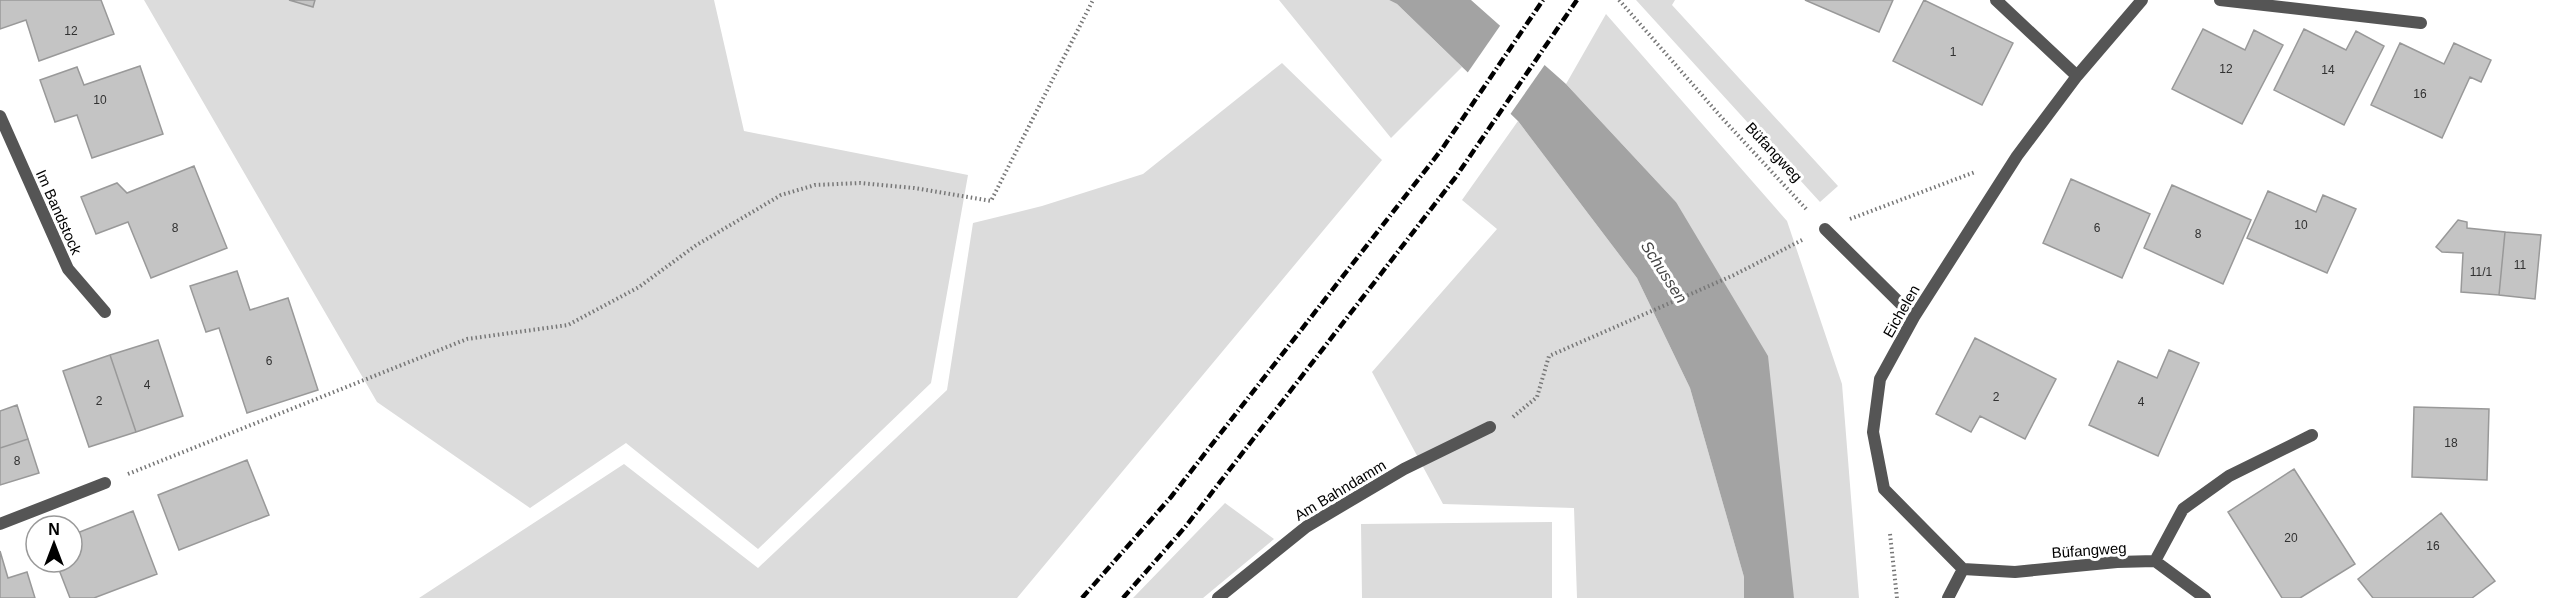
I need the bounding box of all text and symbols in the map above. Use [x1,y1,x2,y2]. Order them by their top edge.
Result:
house number: 12 [64,24,78,38]
house number: 1 [1950,45,1957,59]
house number: 12 [2219,62,2233,76]
house number: 14 [2321,63,2335,77]
house number: 16 [2413,87,2427,101]
house number: 10 [93,93,107,107]
street label: Büfangweg [1742,119,1806,185]
street label: Im Bandstock [33,167,85,257]
house number: 10 [2294,218,2308,232]
house number: 8 [172,221,179,235]
house number: 6 [2094,221,2101,235]
house number: 8 [2195,227,2202,241]
water label: Schussen [1638,238,1690,306]
house number: 11 [2514,258,2527,272]
house number: 11/1 [2470,265,2493,279]
street label: Eichelen [1879,282,1923,340]
house number: 6 [266,354,273,368]
house number: 4 [144,378,151,392]
house number: 2 [1993,390,2000,404]
house number: 2 [96,394,103,408]
house number: 4 [2138,395,2145,409]
house number: 18 [2444,436,2458,450]
house number: 8 [14,454,21,468]
street label: Am Bahndamm [1291,456,1389,524]
north arrow [24,514,84,574]
text: N [48,521,60,538]
house number: 20 [2284,531,2298,545]
street label: Büfangweg [2051,539,2127,561]
house number: 16 [2426,539,2440,553]

